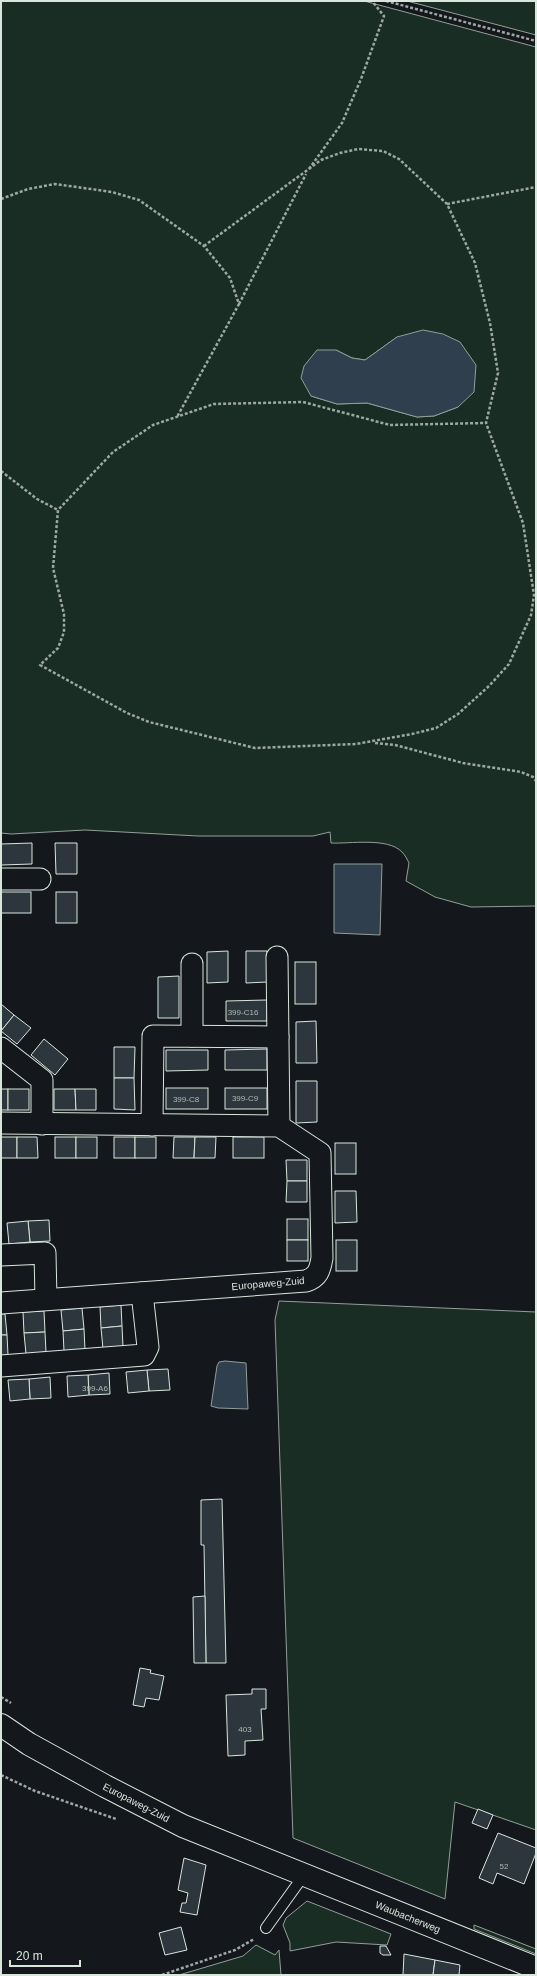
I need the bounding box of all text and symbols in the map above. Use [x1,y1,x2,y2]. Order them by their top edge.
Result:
house number: 399-C16 [228,1008,259,1017]
house number: 399-C9 [232,1094,259,1103]
house number: 399-C8 [173,1095,200,1104]
street label: Europaweg-Zuid [231,1275,305,1292]
house number: 399-A6 [82,1384,108,1393]
house number: 403 [238,1725,252,1734]
street label: Europaweg-Zuid [101,1781,171,1824]
house number: 52 [500,1862,509,1871]
street label: Waubacherweg [374,1899,442,1935]
scale bar [10,1942,80,1968]
text: 20 m [16,1949,43,1963]

